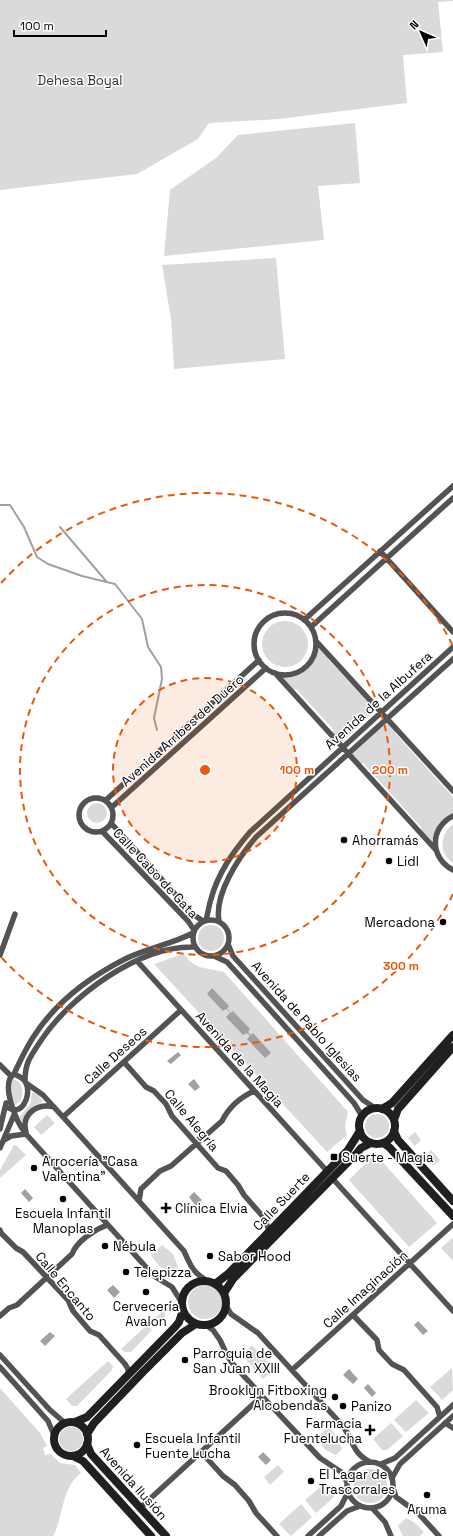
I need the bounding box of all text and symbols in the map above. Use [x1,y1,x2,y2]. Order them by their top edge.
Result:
scale bar [14,12,106,38]
north arrow [401,12,441,52]
text: N [406,17,421,32]
text: 100 m [20,18,54,34]
park label: Dehesa Boyal [38,72,122,89]
street label: Avenida de la Albufera [321,647,436,753]
street label: Avenida Arribes del Duero [117,671,247,790]
text: 100 m [280,762,314,778]
text: 200 m [372,762,408,778]
centre of rings [198,763,212,777]
street label: Calle Cabo de Gata [109,825,202,922]
place label: Ahorramás [352,832,419,849]
marker: Ahorramás [339,835,349,845]
place label: Lidl [397,853,419,870]
marker: Lidl [384,856,394,866]
place label: Mercadona [364,914,436,931]
marker: Mercadona [438,917,448,927]
street label: Avenida de Pablo Iglesias [248,957,366,1085]
text: 300 m [383,958,419,974]
street label: Avenida de la Magia [192,1008,288,1111]
street label: Calle Deseos [80,1023,150,1088]
street label: Calle Alegría [161,1086,223,1155]
place label: Suerte - Magia [342,1149,434,1166]
marker: Suerte - Magia [329,1152,339,1162]
place label: Arrocería "Casa Valentina" [42,1153,138,1185]
marker: Arrocería "Casa Valentina" [29,1163,39,1173]
street label: Calle Suerte [249,1168,314,1234]
marker: Escuela Infantil Manoplas [58,1194,68,1204]
place label: Clínica Elvia [175,1200,248,1217]
marker: Clínica Elvia [160,1202,172,1214]
place label: Escuela Infantil Manoplas [15,1205,111,1237]
place label: Nébula [113,1238,157,1255]
marker: Nébula [100,1241,110,1251]
street label: Calle Imaginación [319,1247,411,1332]
street label: Calle Encanto [32,1248,100,1324]
place label: Sabor Hood [218,1248,291,1265]
marker: Sabor Hood [205,1251,215,1261]
place label: Telepizza [134,1264,192,1281]
marker: Telepizza [121,1267,131,1277]
marker: Cervecería Avalon [141,1287,151,1297]
place label: Cervecería Avalon [113,1298,180,1330]
place label: Parroquia de San Juan XXIII [193,1345,280,1377]
marker: Parroquia de San Juan XXIII [180,1355,190,1365]
place label: Brooklyn Fitboxing Alcobendas [209,1382,327,1414]
marker: Brooklyn Fitboxing Alcobendas [330,1392,340,1402]
place label: Panizo [351,1398,392,1415]
marker: Panizo [338,1401,348,1411]
place label: Farmacia Fuentelucha [284,1415,363,1447]
marker: Farmacia Fuentelucha [365,1425,375,1435]
place label: Escuela Infantil Fuente Lucha [145,1430,241,1462]
marker: Escuela Infantil Fuente Lucha [132,1440,142,1450]
street label: Avenida Ilusión [96,1443,171,1524]
place label: El Lagar de Trascorrales [319,1466,395,1498]
marker: El Lagar de Trascorrales [306,1476,316,1486]
marker: Aruma [422,1490,432,1500]
place label: Aruma [407,1501,447,1518]

